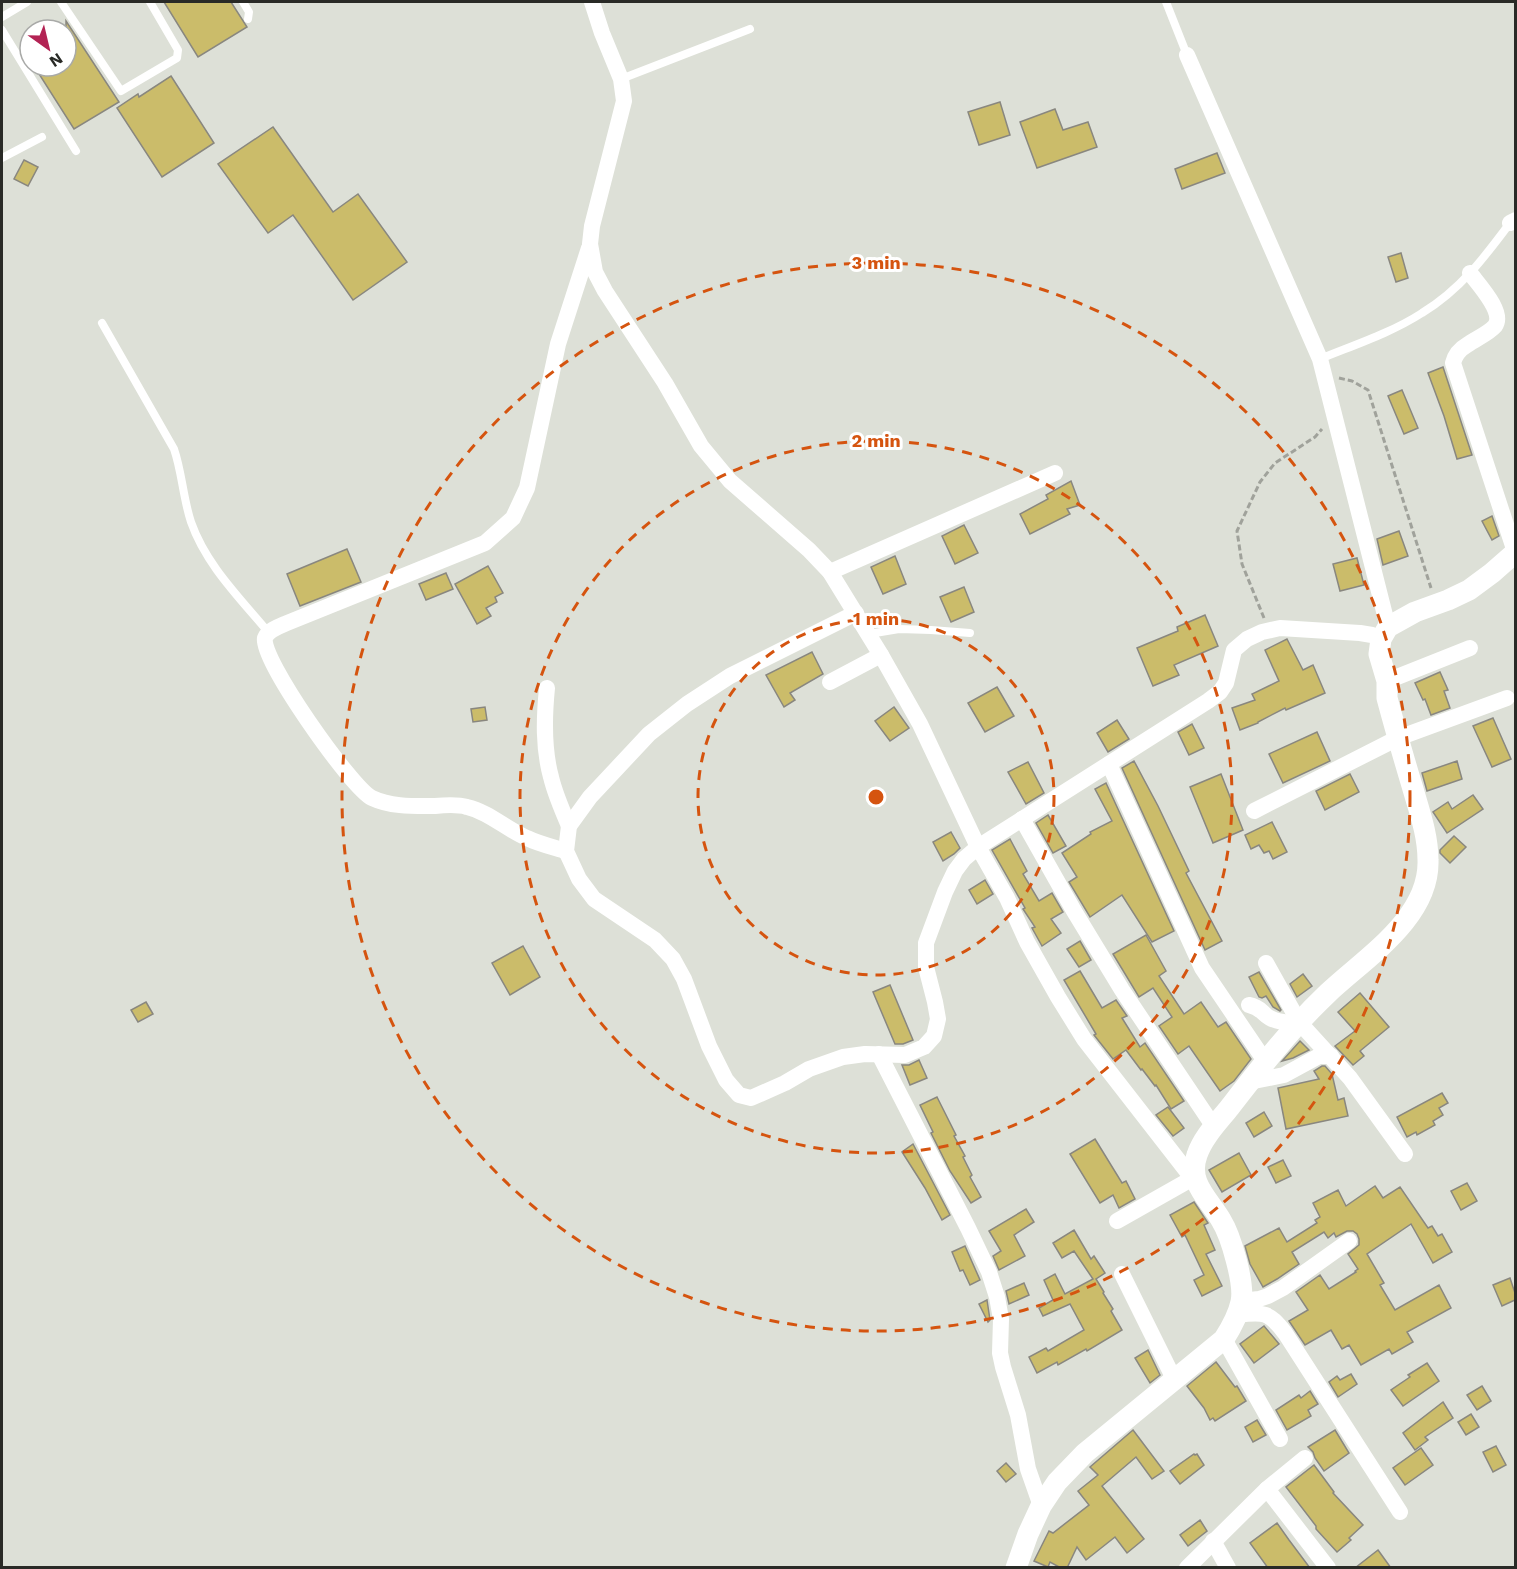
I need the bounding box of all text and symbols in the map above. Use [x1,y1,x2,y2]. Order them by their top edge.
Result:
north arrow [18,18,78,78]
text: N [46,49,66,71]
text: 3 min [851,252,901,273]
text: 2 min [851,430,901,451]
text: 1 min [853,608,899,629]
centre of rings [866,787,886,807]

